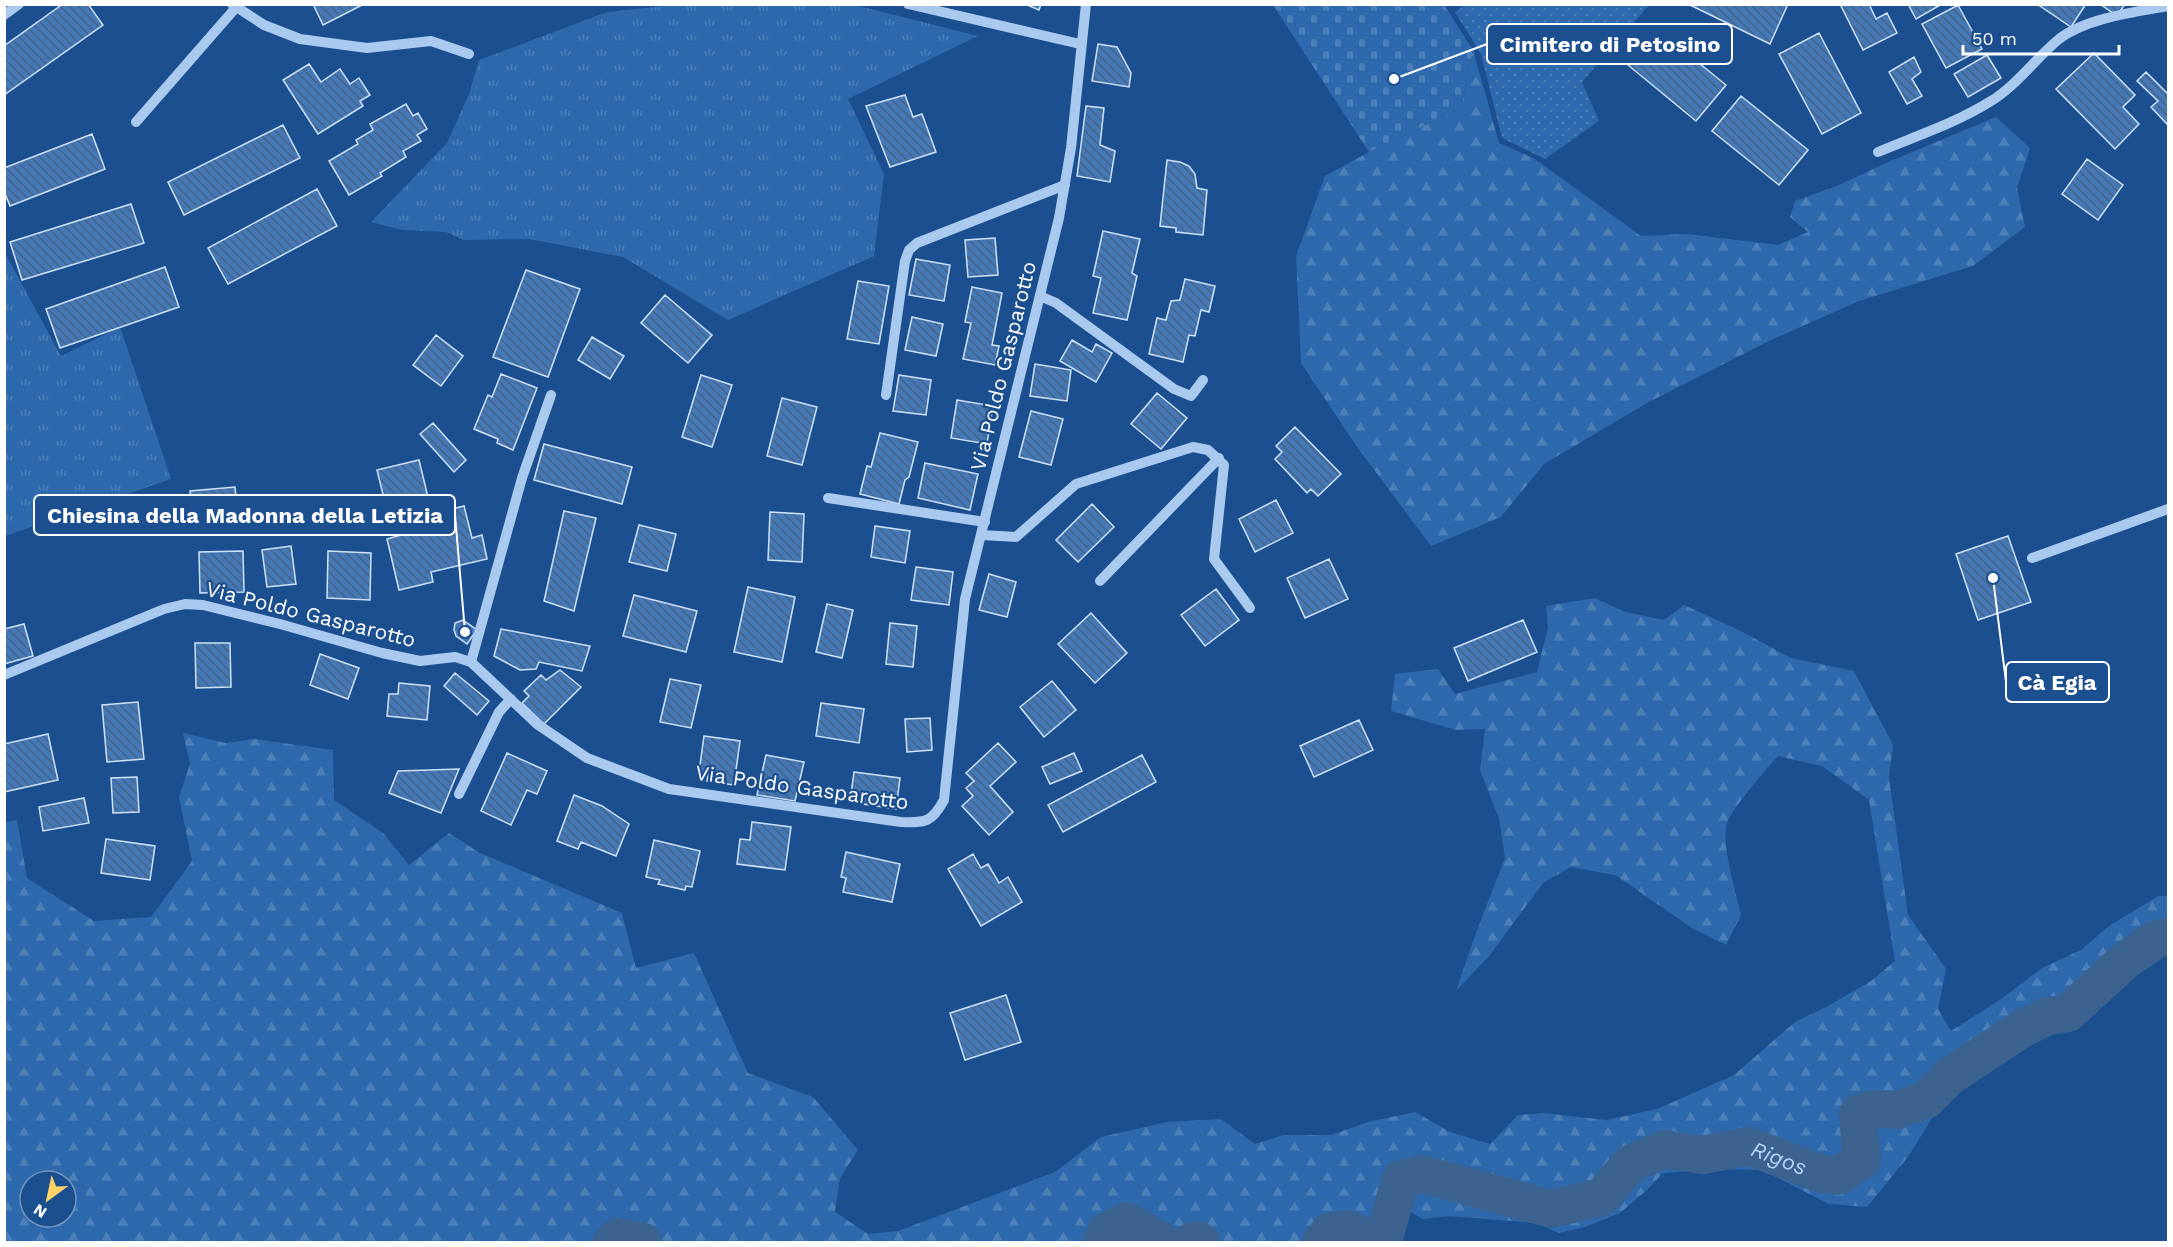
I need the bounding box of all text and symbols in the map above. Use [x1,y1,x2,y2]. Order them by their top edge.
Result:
scale bar [1963,18,2119,56]
callout: Cimitero di Petosino [1487,24,1732,64]
text: 50 m [1972,28,2017,49]
text: Cimitero di Petosino [1500,32,1720,57]
street label: Via Poldo Gasparotto [965,259,1041,473]
callout: Chiesina della Madonna della Letizia [34,495,455,535]
text: Chiesina della Madonna della Letizia [47,503,443,528]
street label: Via Poldo Gasparotto [204,576,418,652]
callout: Cà Egia [2006,662,2109,702]
text: Cà Egia [2017,670,2097,695]
street label: Via Poldo Gasparotto [694,760,910,814]
water label: Rigos [1748,1136,1810,1180]
north arrow [18,1169,78,1229]
text: N [30,1200,50,1222]

